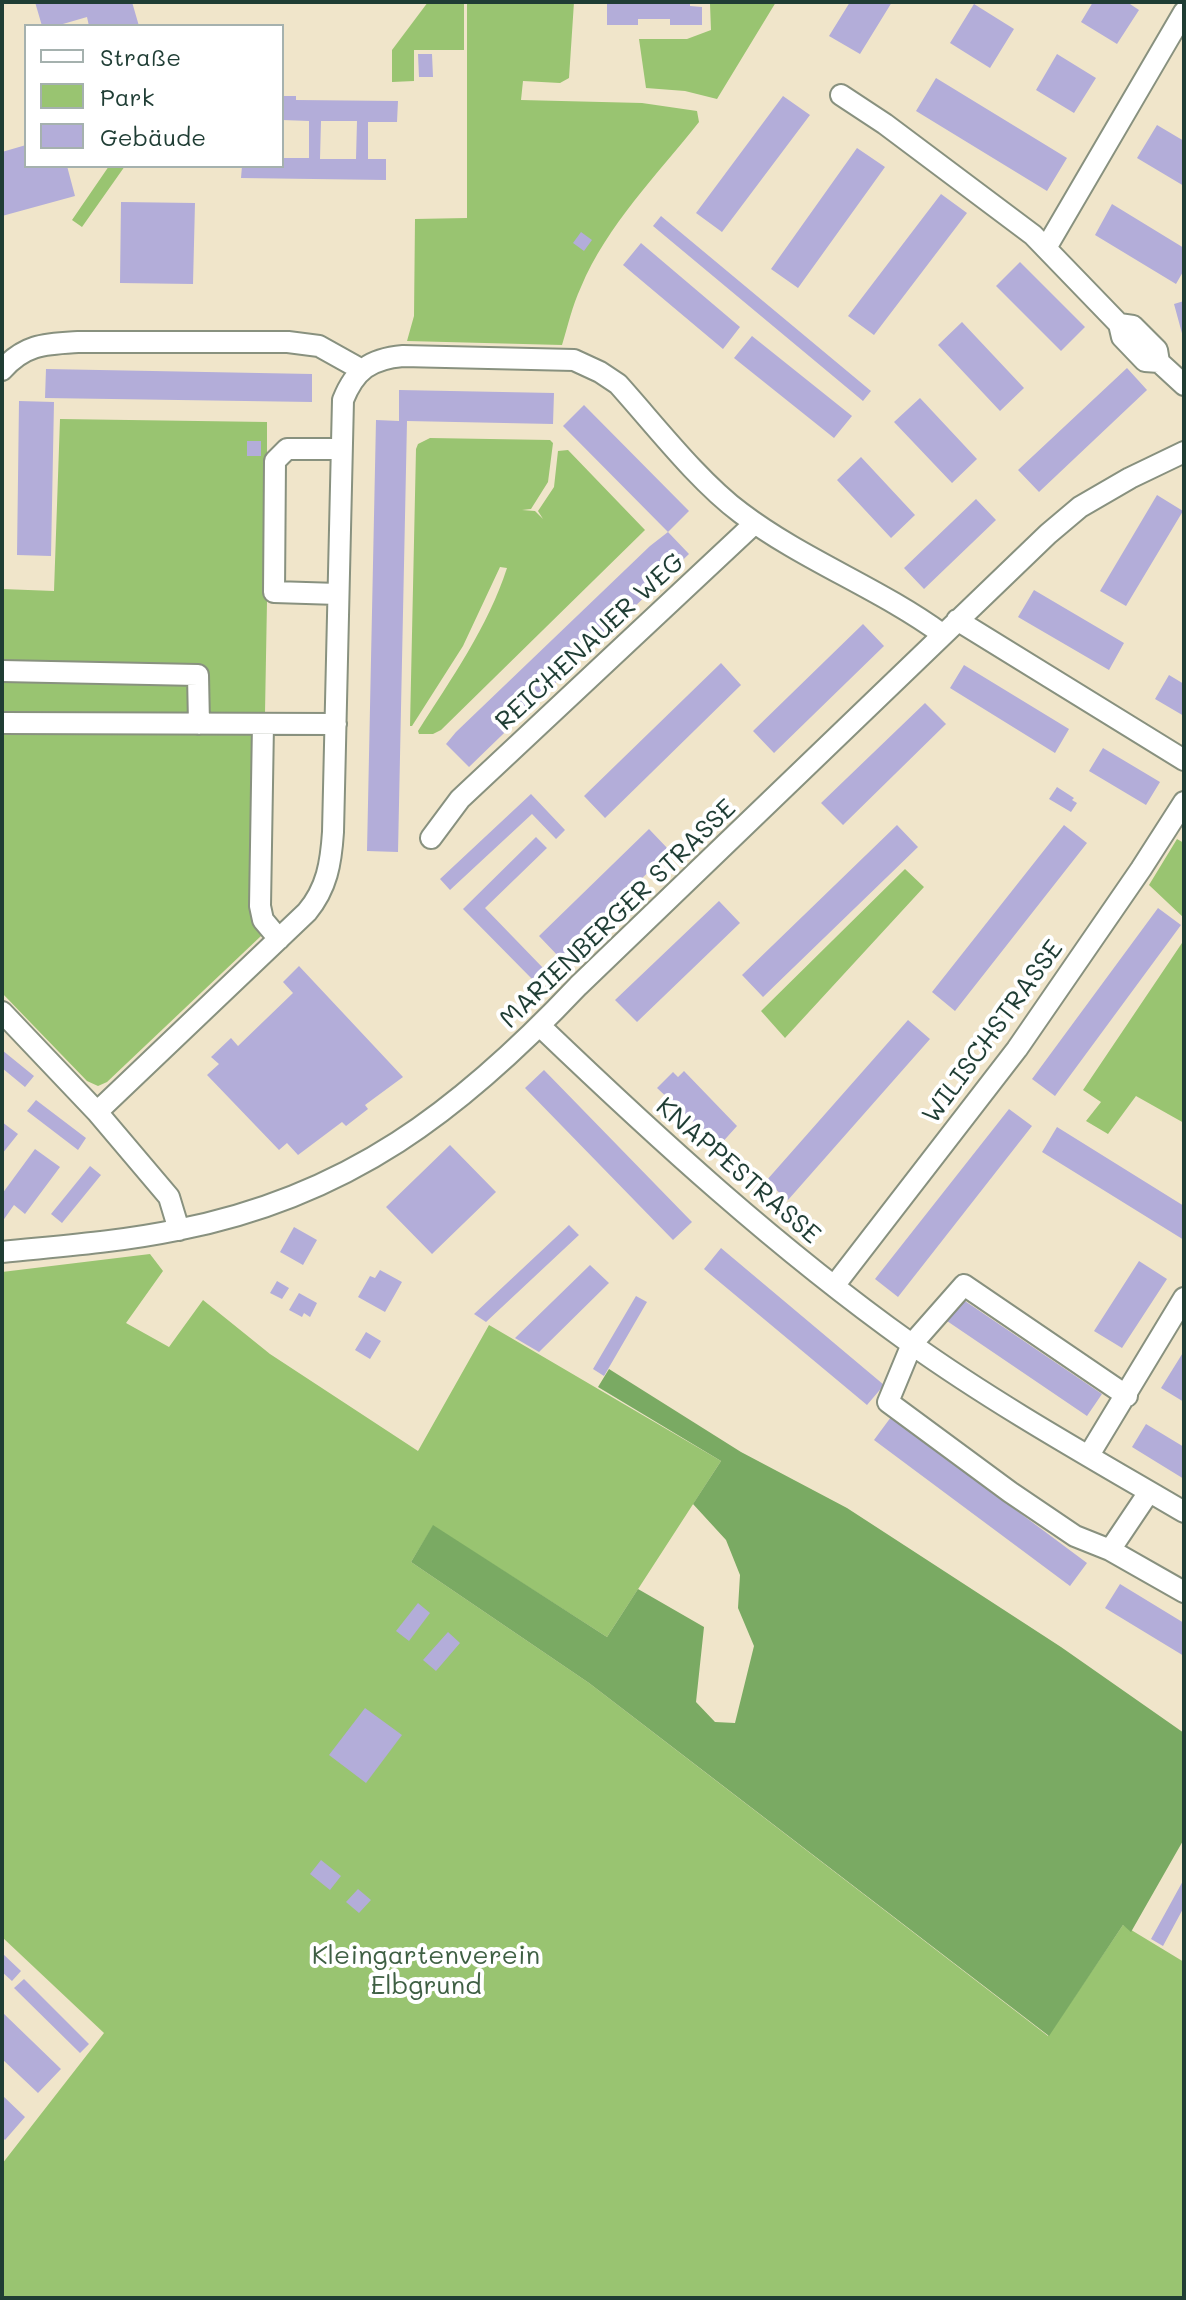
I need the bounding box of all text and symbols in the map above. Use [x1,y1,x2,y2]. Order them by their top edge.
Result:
legend [24,24,284,168]
text: Straße [100,41,181,72]
text: Park [100,81,154,112]
text: Gebäude [100,121,206,152]
street label: REICHENAUER WEG [489,547,691,737]
street label: MARIENBERGER STRASSE [494,793,742,1035]
street label: WILISCHSTRASSE [916,934,1070,1130]
street label: KNAPPESTRASSE [649,1091,827,1251]
park label: Kleingartenverein Elbgrund [312,1940,540,2002]

